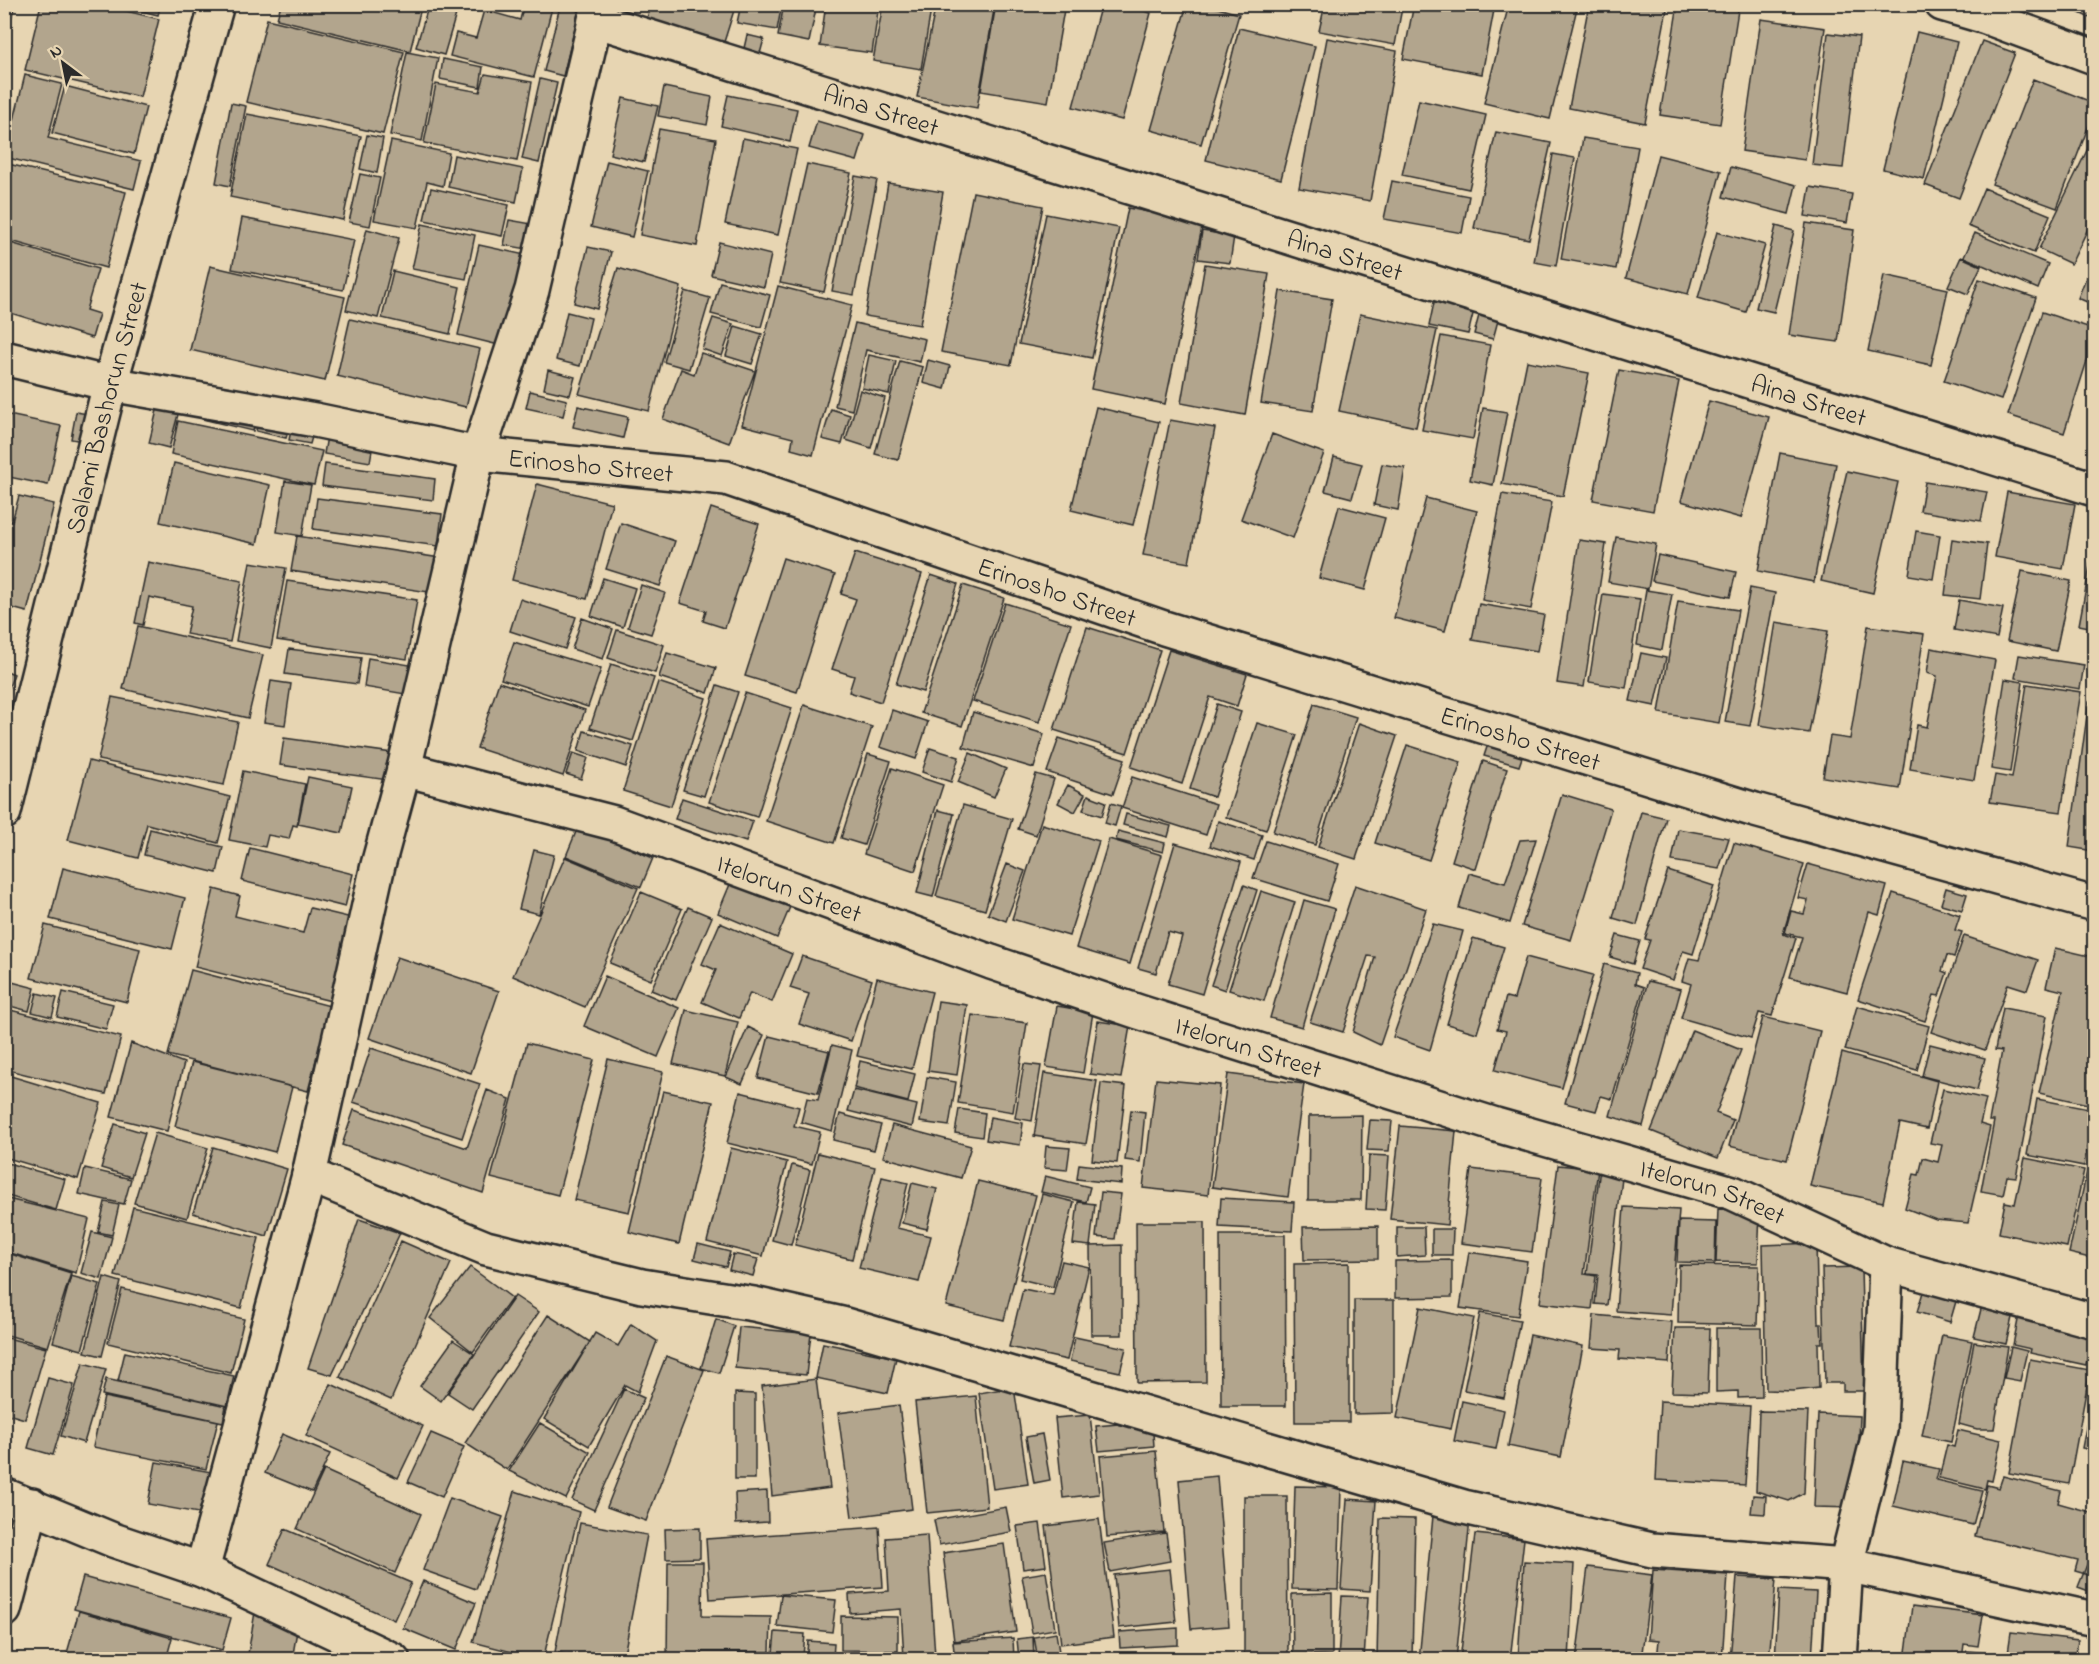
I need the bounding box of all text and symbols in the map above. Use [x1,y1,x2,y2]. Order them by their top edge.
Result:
north arrow [33,33,93,93]
text: N [45,39,67,65]
street label: Aina Street [818,76,943,149]
street label: Aina Street [1281,222,1407,294]
street label: Salami Bashorun Street [58,278,160,538]
street label: Aina Street [1745,367,1871,439]
street label: Erinosho Street [506,441,675,495]
street label: Erinosho Street [971,549,1141,639]
street label: Erinosho Street [1435,698,1605,783]
street label: Itelorun Street [711,846,867,935]
street label: Itelorun Street [1170,1009,1326,1091]
street label: Itelorun Street [1635,1151,1791,1237]

